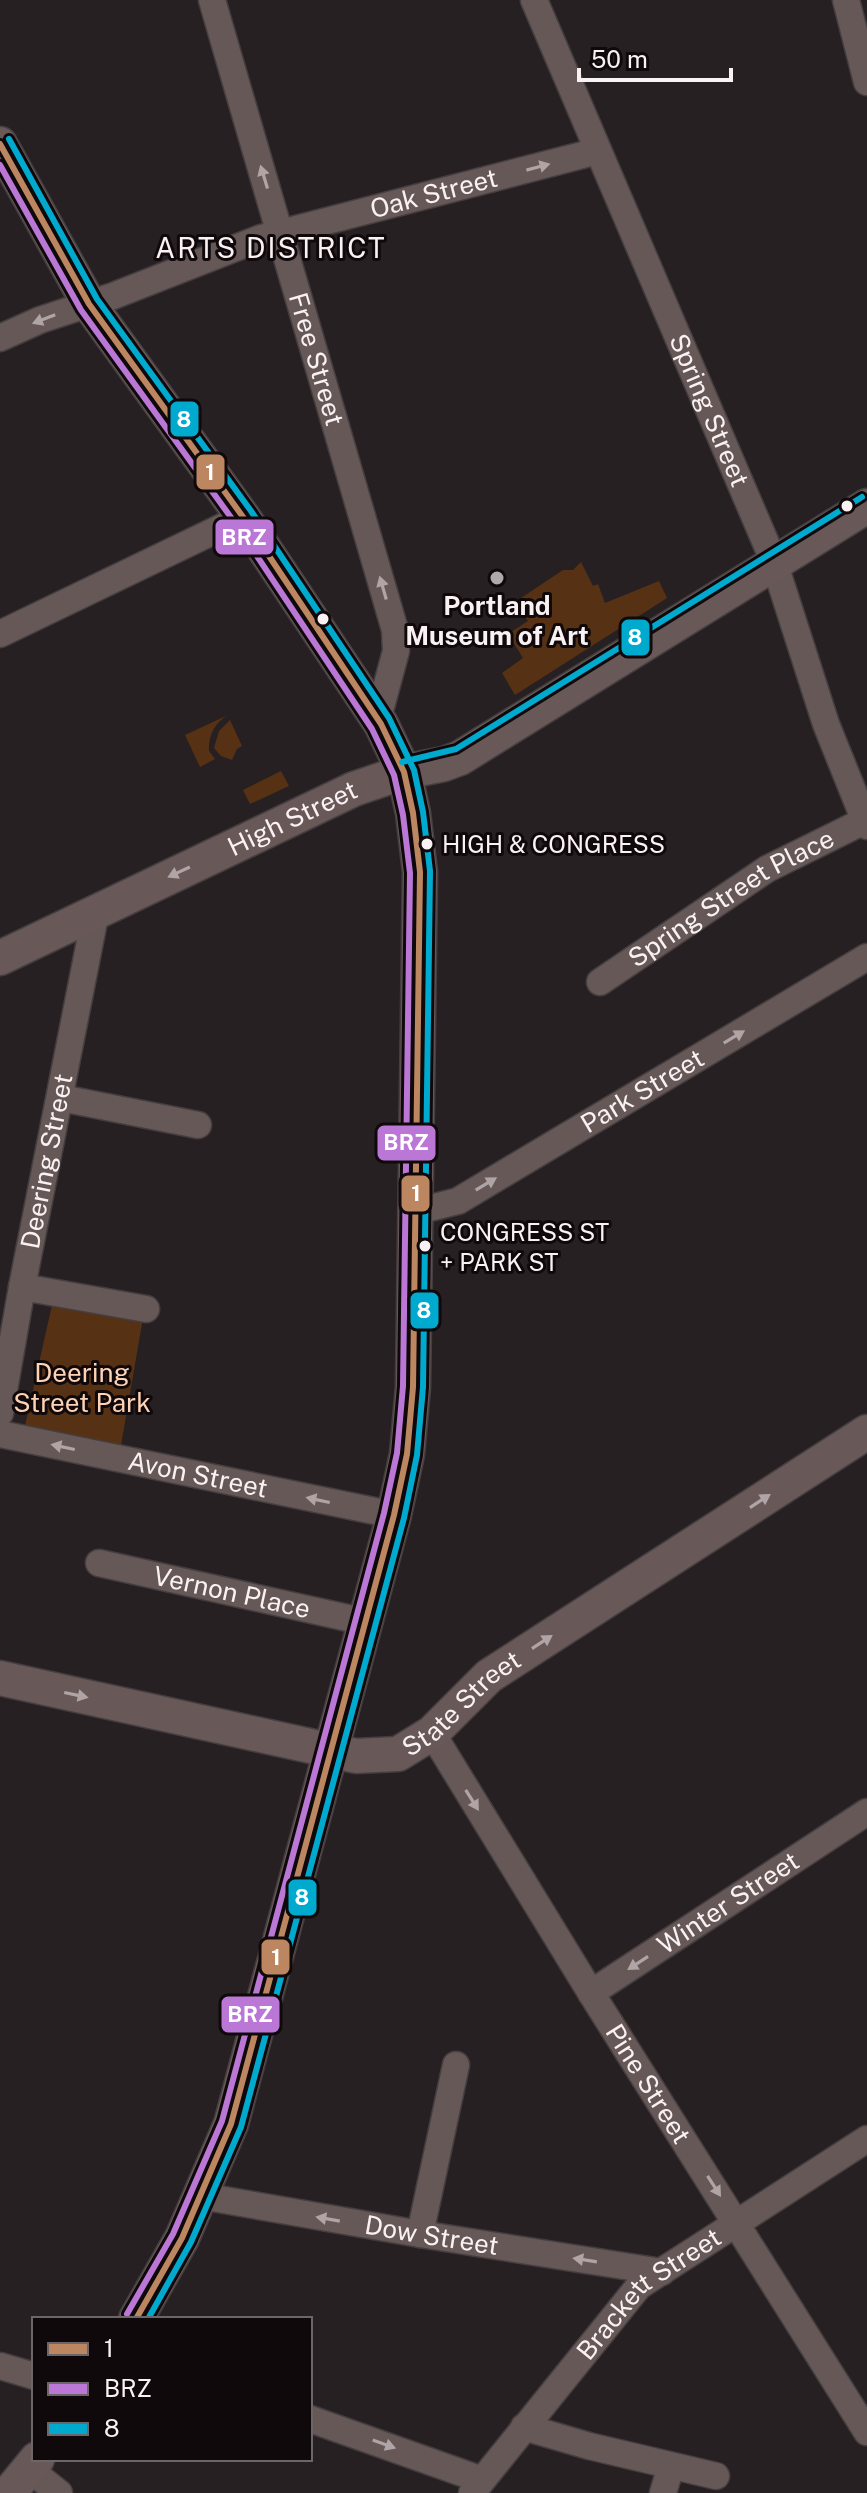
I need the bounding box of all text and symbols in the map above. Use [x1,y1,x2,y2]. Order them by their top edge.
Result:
scale bar [579,32,731,82]
text: 50 m [591,45,648,73]
one-way arrow [525,160,550,172]
street label: Oak Street [367,162,500,224]
one-way arrow [257,165,269,189]
district label: ARTS DISTRICT [155,231,387,264]
street label: Free Street [283,289,351,429]
one-way arrow [32,313,56,326]
street label: Spring Street [663,329,756,491]
line badge: 8 [169,400,200,438]
text: 8 [177,406,191,432]
line badge: 1 [195,453,226,491]
text: 1 [205,459,215,485]
unlabelled marker [839,498,855,514]
line badge: BRZ [214,518,275,556]
text: BRZ [221,524,267,550]
marker: Portland Museum of Art [488,569,506,587]
one-way arrow [376,576,389,600]
place label: Portland Museum of Art [405,590,589,651]
unlabelled marker [315,611,331,627]
line badge: 8 [620,618,651,657]
text: 8 [628,624,642,650]
street label: High Street [222,774,362,862]
street label: Spring Street Place [622,822,839,973]
place label: HIGH & CONGRESS [442,830,665,858]
marker: HIGH & CONGRESS [419,836,435,852]
one-way arrow [167,865,191,879]
one-way arrow [723,1030,745,1044]
street label: Park Street [575,1042,709,1139]
street label: Deering Street [14,1071,79,1251]
line badge: BRZ [376,1124,437,1162]
text: BRZ [383,1129,429,1155]
line badge: 1 [400,1174,431,1213]
one-way arrow [475,1177,497,1191]
text: 1 [411,1180,421,1206]
place label: CONGRESS ST + PARK ST [440,1218,609,1276]
marker: CONGRESS ST + PARK ST [417,1238,433,1254]
line badge: 8 [409,1291,440,1330]
text: 8 [417,1297,431,1323]
park label: Deering Street Park [13,1357,151,1418]
one-way arrow [51,1440,76,1453]
street label: Avon Street [125,1445,271,1504]
one-way arrow [305,1493,330,1505]
one-way arrow [749,1494,771,1508]
street label: Vernon Place [151,1559,313,1624]
one-way arrow [531,1635,553,1650]
street label: State Street [396,1644,526,1763]
one-way arrow [64,1689,89,1702]
one-way arrow [464,1789,478,1811]
street label: Winter Street [651,1845,804,1960]
line badge: 8 [287,1878,318,1917]
text: 8 [295,1884,309,1910]
line badge: 1 [260,1938,291,1976]
text: 1 [271,1944,281,1970]
one-way arrow [627,1955,649,1969]
line badge: BRZ [220,1995,281,2034]
text: BRZ [227,2001,273,2027]
street label: Pine Street [599,2018,698,2149]
one-way arrow [706,2175,721,2197]
street label: Dow Street [362,2209,501,2261]
one-way arrow [315,2212,340,2225]
street label: Brackett Street [570,2221,727,2366]
one-way arrow [572,2253,597,2266]
legend [32,2317,312,2461]
text: 1 [104,2334,114,2362]
text: BRZ [104,2374,152,2402]
text: 8 [104,2414,120,2442]
one-way arrow [372,2439,396,2451]

